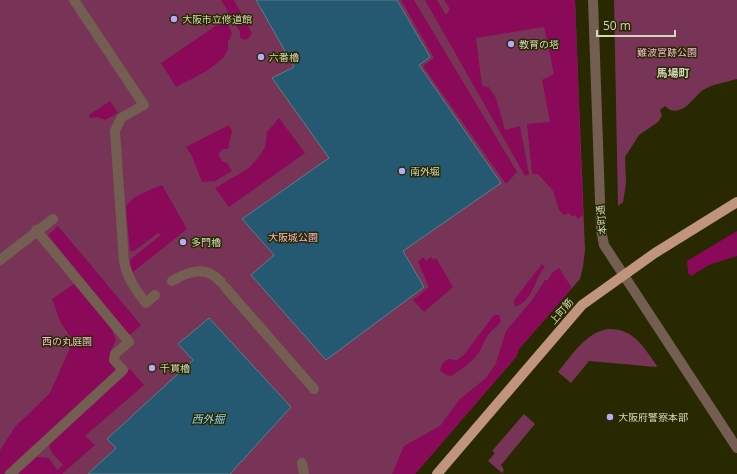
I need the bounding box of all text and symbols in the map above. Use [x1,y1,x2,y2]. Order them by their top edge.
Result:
place label: 大阪市立修道館 [182,12,252,26]
scale bar [597,12,675,38]
marker: 大阪市立修道館 [169,14,179,24]
text: 50 m [603,17,631,34]
place label: 教育の塔 [519,37,559,51]
marker: 教育の塔 [506,39,516,49]
park label: 難波宮跡公園 [637,45,697,59]
place label: 六番櫓 [269,50,299,64]
marker: 六番櫓 [256,52,266,62]
district label: 馬場町 [657,65,690,80]
place label: 南外堀 [410,164,440,178]
marker: 南外堀 [397,166,407,176]
street label: 本町通 [593,204,609,236]
park label: 大阪城公園 [268,230,318,244]
place label: 多門櫓 [191,235,221,249]
marker: 多門櫓 [178,237,188,247]
street label: 上町筋 [546,295,576,327]
park label: 西の丸庭園 [42,334,92,348]
place label: 千貫櫓 [160,361,190,375]
marker: 千貫櫓 [147,363,157,373]
place label: 大阪府警察本部 [618,410,688,424]
water label: 西外掘 [192,411,226,426]
marker: 大阪府警察本部 [605,412,615,422]

